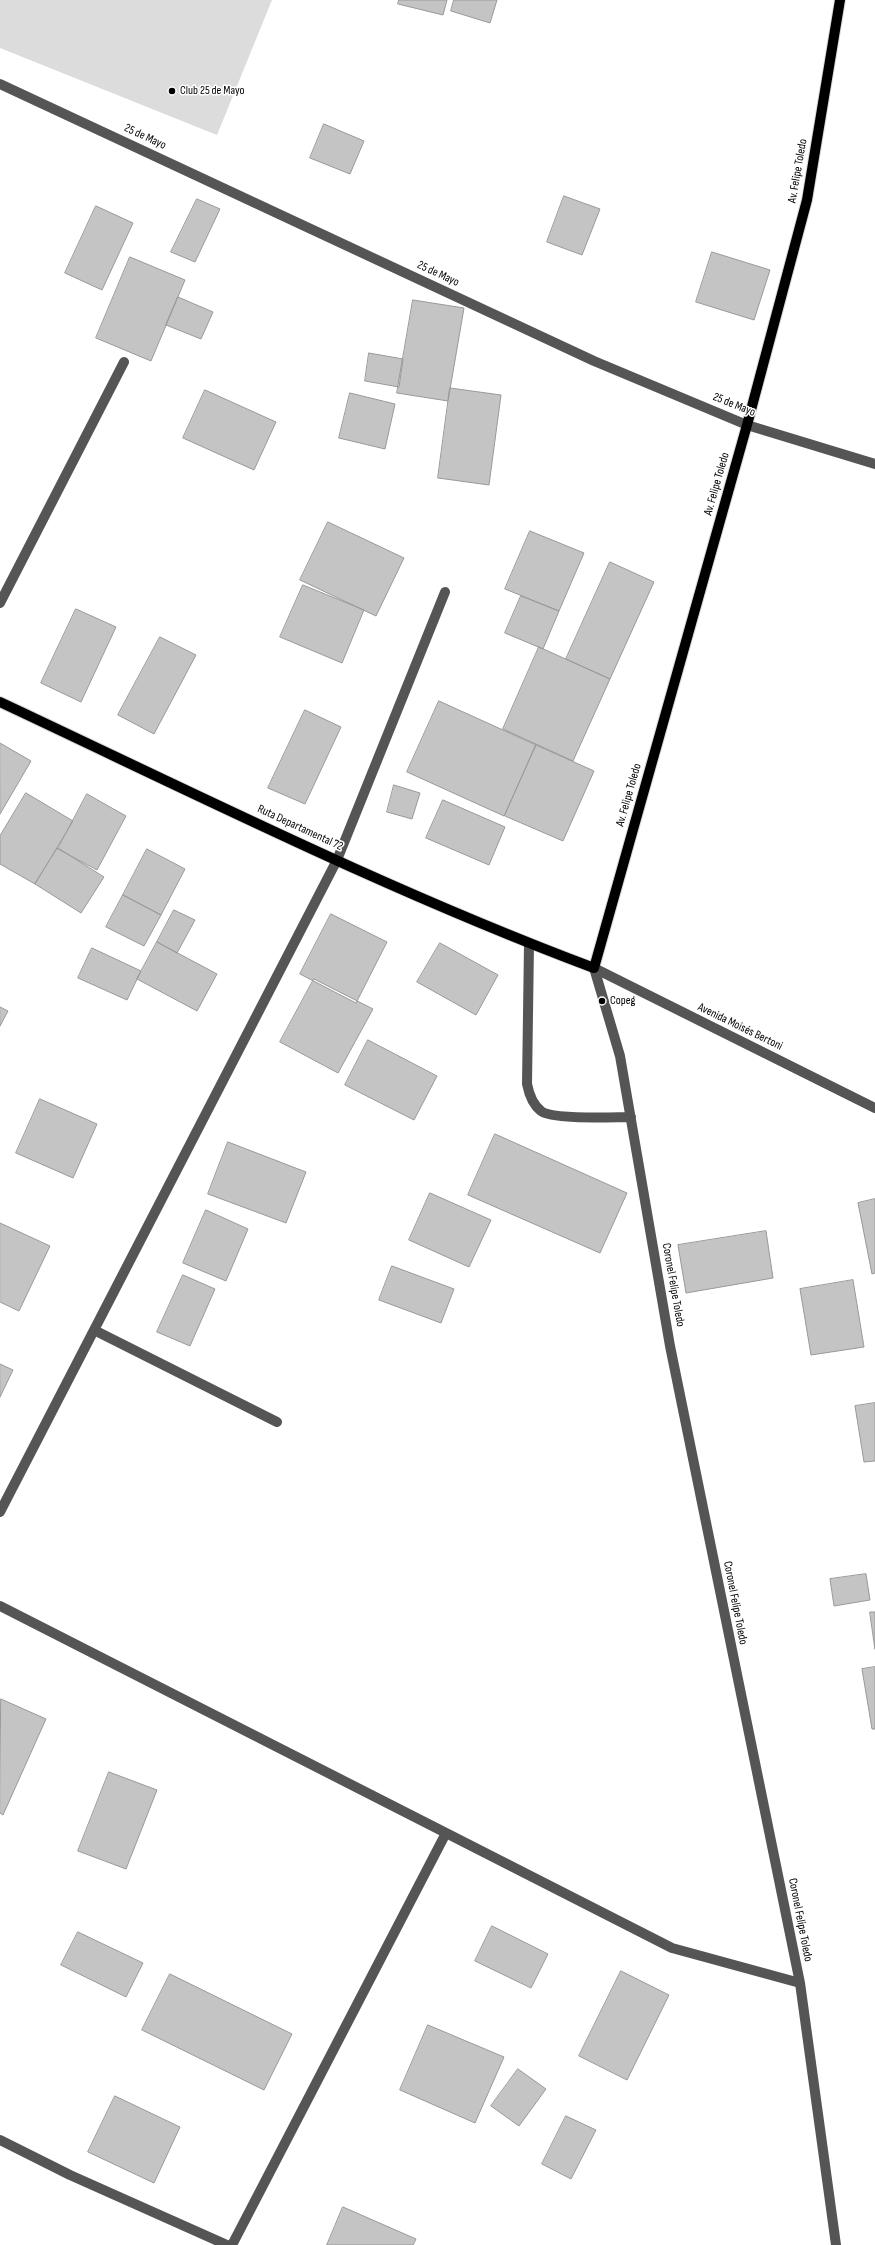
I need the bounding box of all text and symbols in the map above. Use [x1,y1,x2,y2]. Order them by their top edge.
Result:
place label: Club 25 de Mayo [180,84,245,98]
marker: Club 25 de Mayo [167,86,177,96]
street label: 25 de Mayo [122,121,168,153]
street label: Av. Felipe Toledo [785,138,811,204]
street label: 25 de Mayo [415,258,461,290]
street label: 25 de Mayo [711,390,757,420]
street label: Av. Felipe Toledo [701,451,733,517]
street label: Av. Felipe Toledo [613,762,645,828]
street label: Ruta Departamental 72 [255,802,345,854]
place label: Copeg [610,994,635,1008]
marker: Copeg [597,996,607,1006]
street label: Avenida Moisés Bertoni [695,1000,785,1054]
street label: Coronel Felipe Toledo [659,1242,687,1328]
street label: Coronel Felipe Toledo [720,1560,750,1646]
street label: Coronel Felipe Toledo [785,1877,815,1963]

